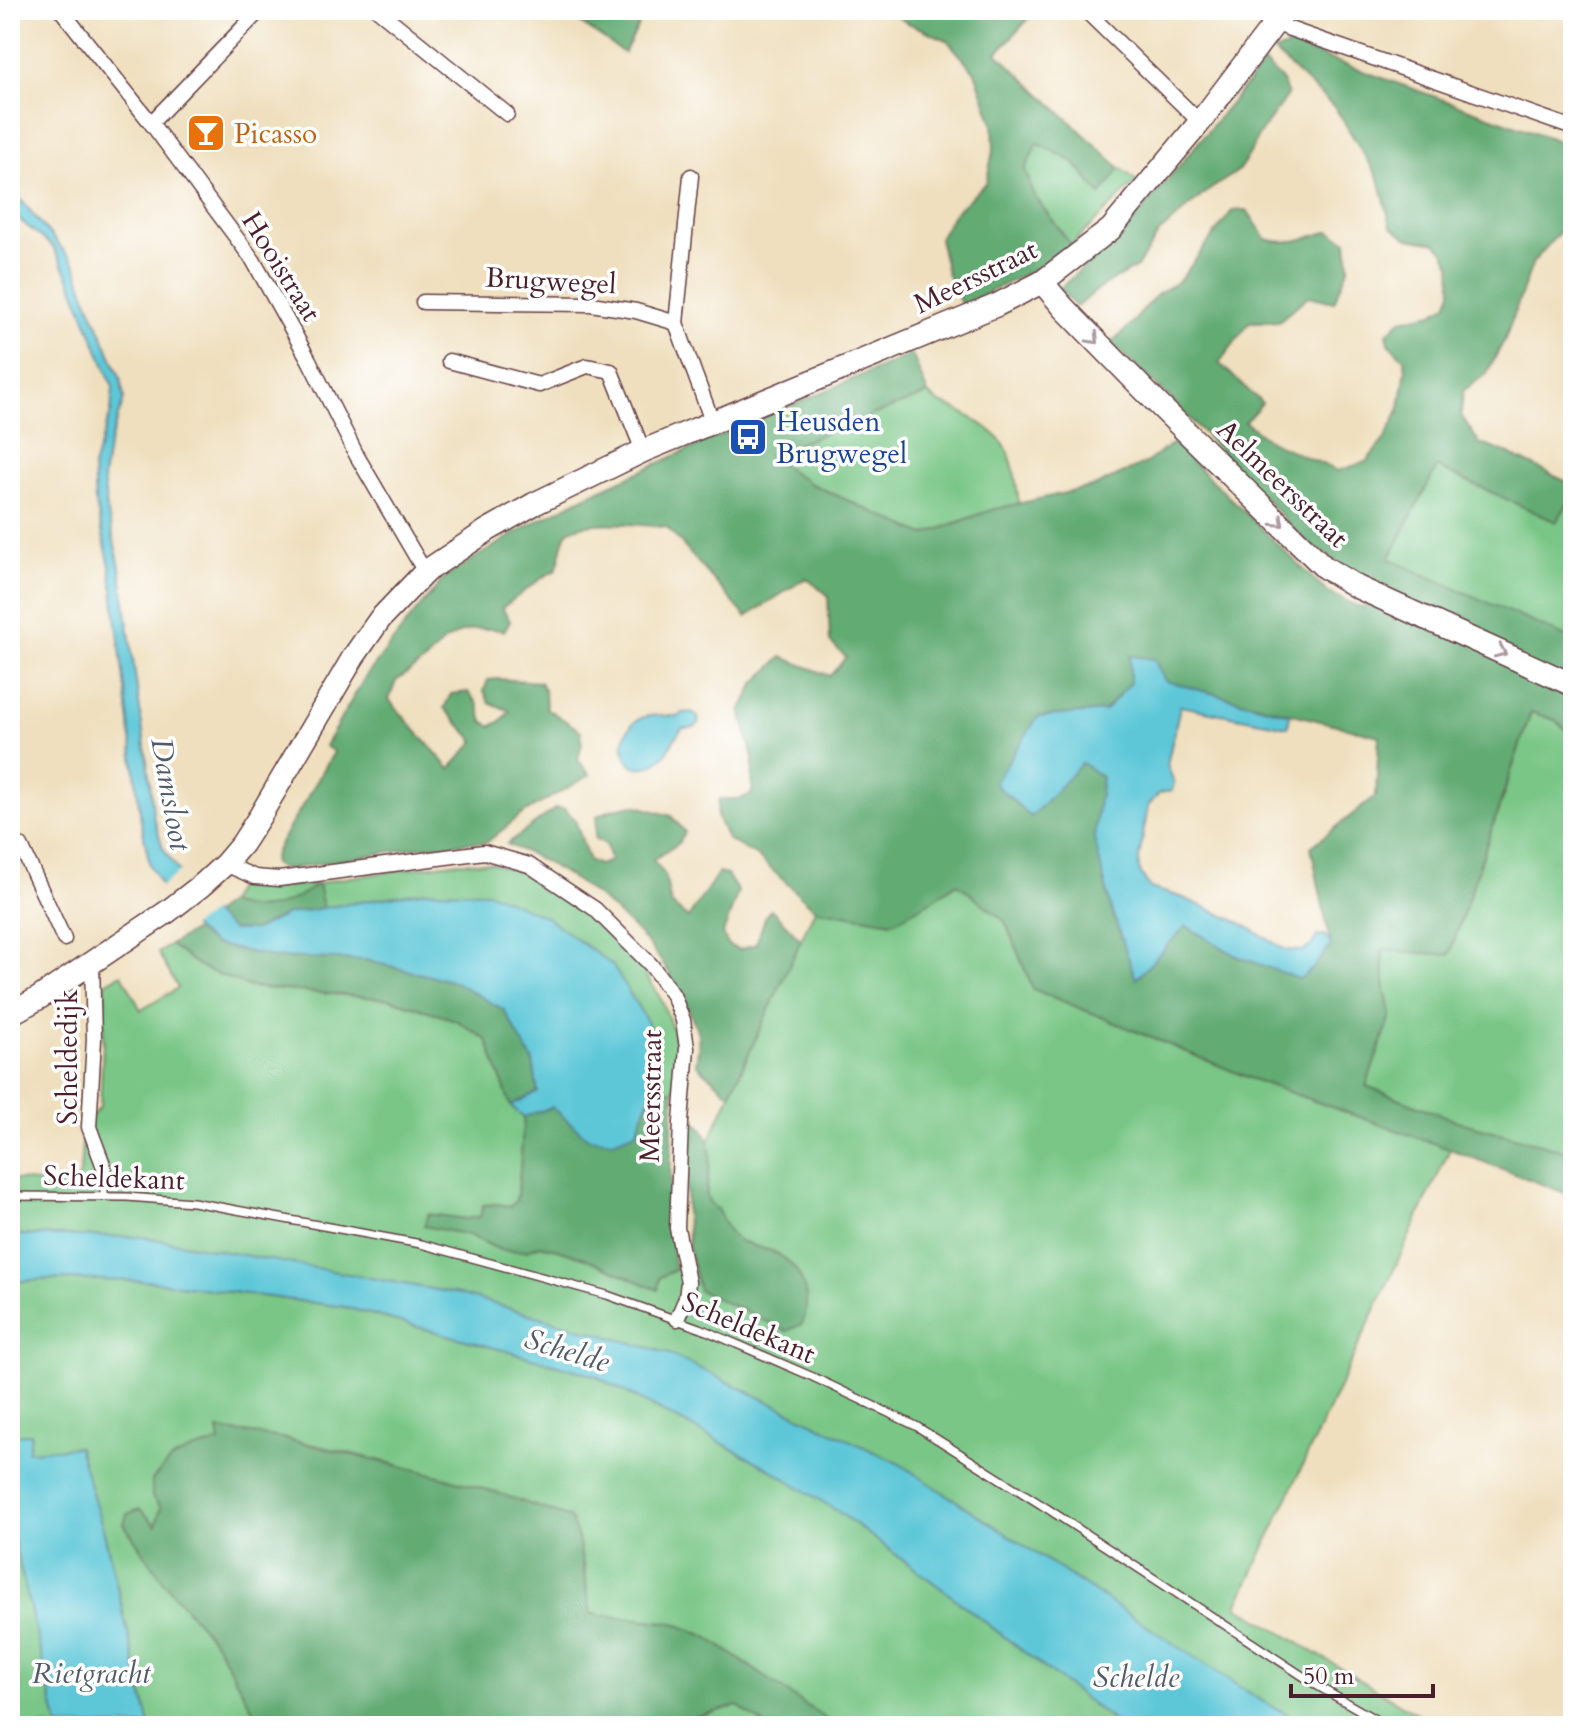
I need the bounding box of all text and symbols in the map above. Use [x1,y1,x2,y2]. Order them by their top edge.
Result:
bar icon: Picasso [185,112,227,154]
place label: Picasso [234,115,317,153]
street label: Hooistraat [232,204,330,329]
street label: Meersstraat [907,231,1044,323]
street label: Brugwegel [485,259,617,303]
one-way arrow [1085,330,1099,344]
place label: Heusden Brugwegel [776,403,907,473]
street label: Aelmeersstraat [1208,411,1357,557]
bus stop icon: Heusden Brugwegel [727,416,769,458]
one-way arrow [1270,513,1284,528]
one-way arrow [1493,642,1507,658]
water label: Damsloot [140,735,201,855]
street label: Scheldedijk [49,989,87,1125]
street label: Meersstraat [631,1029,671,1163]
street label: Scheldekant [43,1157,185,1199]
street label: Scheldekant [676,1283,821,1373]
water label: Schelde [519,1318,615,1383]
scale bar [1291,1648,1433,1698]
water label: Rietgracht [32,1653,152,1694]
water label: Schelde [1093,1657,1180,1698]
text: 50 m [1303,1660,1355,1693]

